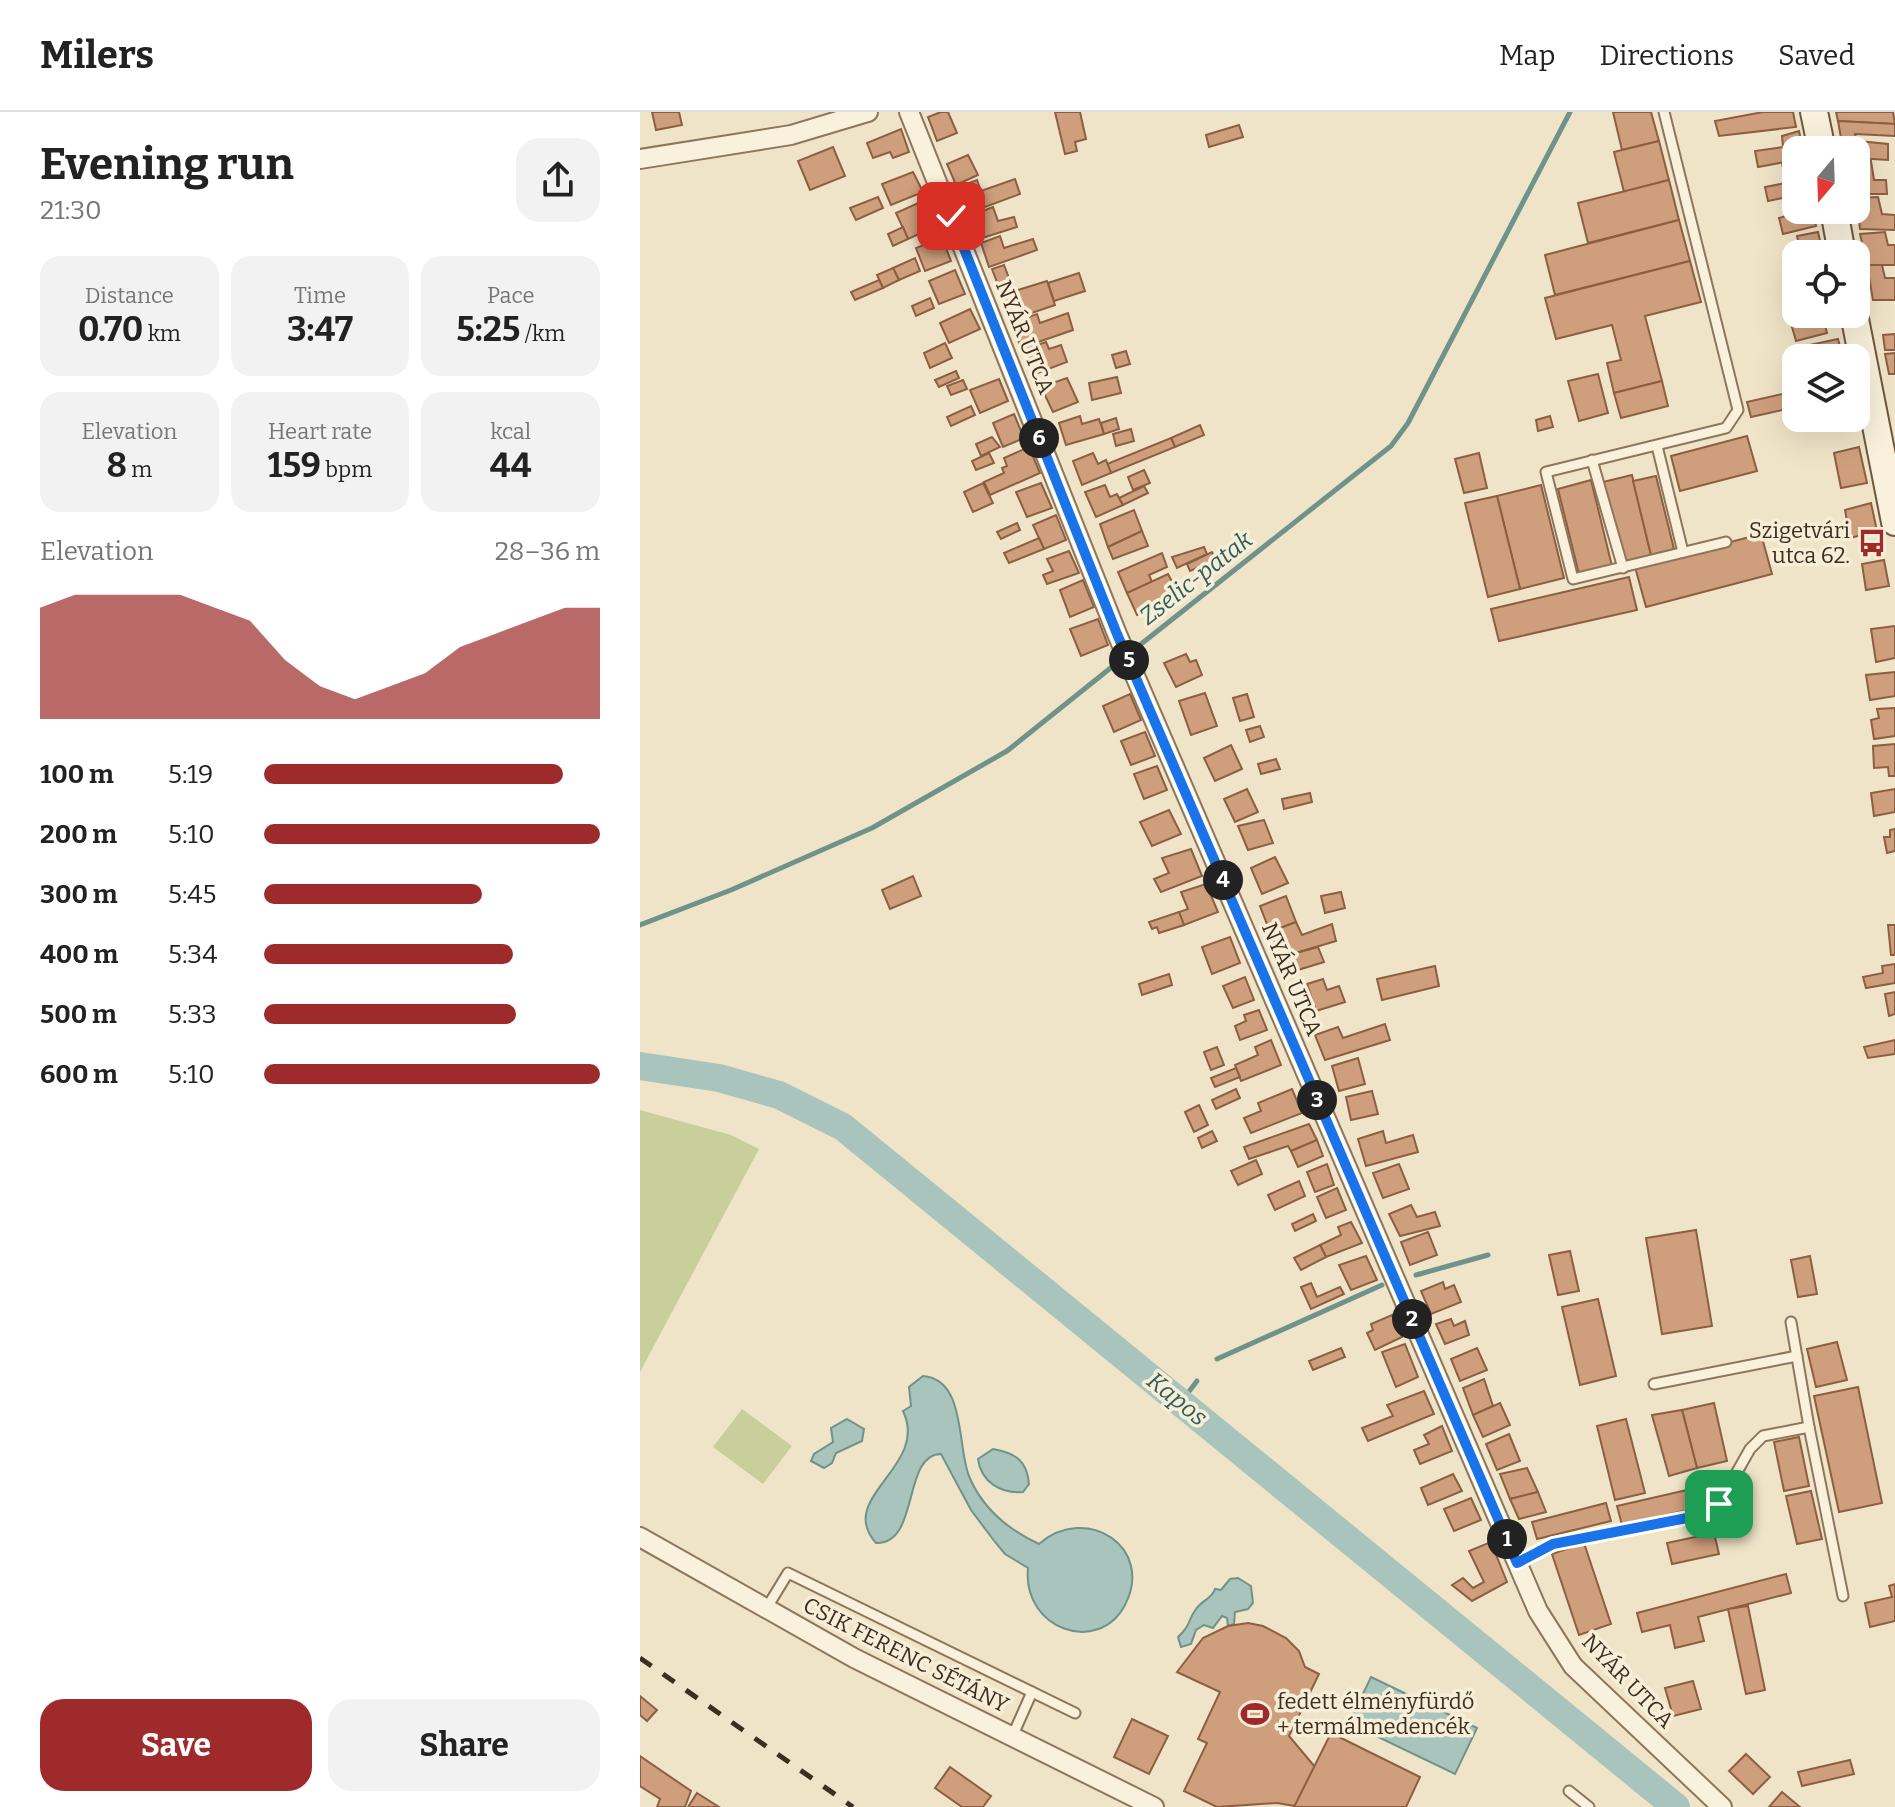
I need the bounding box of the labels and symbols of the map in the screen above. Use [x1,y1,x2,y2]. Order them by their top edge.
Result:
north arrow [1782,136,1870,224]
pin [917,182,985,250]
street label: NYÁR UTCA [990,276,1060,398]
pin: 6 [1019,418,1059,458]
place label: Szigetvári utca 62. [1749,517,1850,569]
water label: Zselic-patak [1134,525,1259,631]
bus stop icon: Szigetvári utca 62. [1857,528,1887,558]
pin: 5 [1109,640,1149,680]
pin: 4 [1203,860,1243,900]
street label: NYÁR UTCA [1256,918,1328,1040]
pin: 3 [1297,1080,1337,1120]
pin: 2 [1392,1299,1432,1339]
water label: Kapos [1141,1366,1213,1432]
pin [1685,1470,1753,1538]
pin: 1 [1487,1519,1527,1559]
street label: CSIK FERENC SÉTÁNY [799,1591,1014,1719]
street label: NYÁR UTCA [1576,1628,1680,1734]
place label: fedett élményfürdő + termálmedencék [1277,1688,1474,1740]
sports icon: fedett élményfürdő + termálmedencék [1240,1699,1270,1729]

